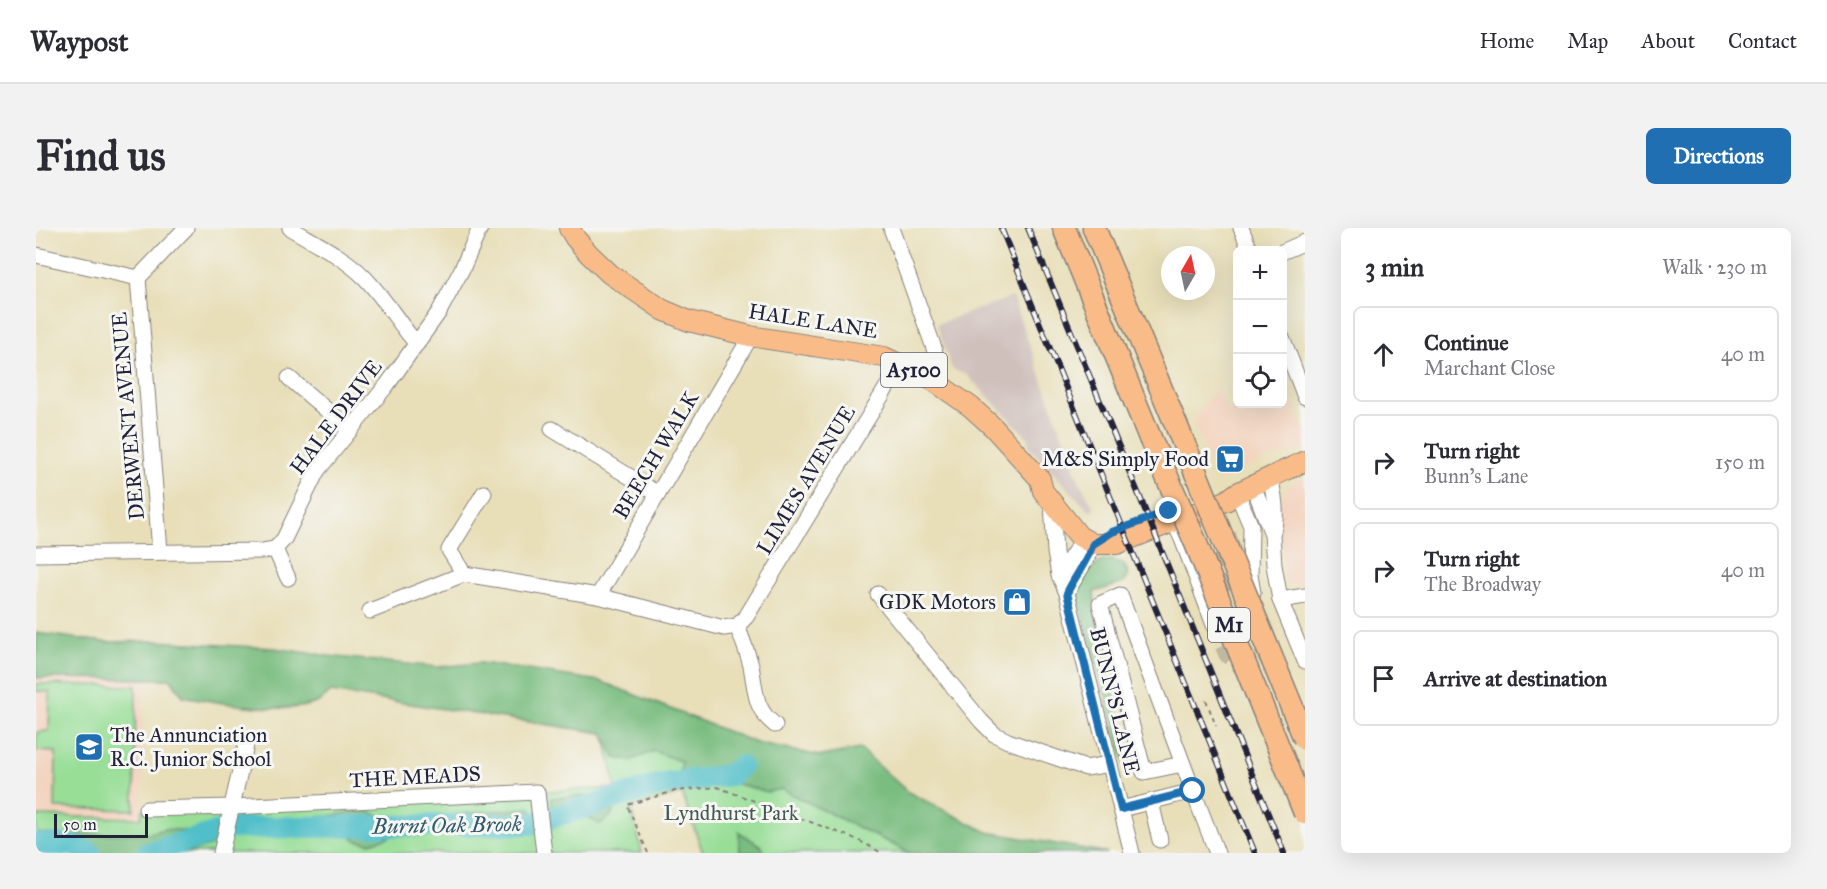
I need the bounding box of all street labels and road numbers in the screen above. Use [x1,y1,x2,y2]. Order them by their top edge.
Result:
street label: HALE LANE [747,298,879,344]
street label: DERWENT AVENUE [106,311,150,521]
road number: A5100 [881,353,947,387]
street label: HALE DRIVE [284,354,388,480]
street label: BEECH WALK [608,385,705,524]
street label: LIMES AVENUE [751,401,861,559]
road number: M1 [1208,608,1250,642]
street label: BUNN'S LANE [1084,625,1146,777]
street label: THE MEADS [349,761,481,793]

